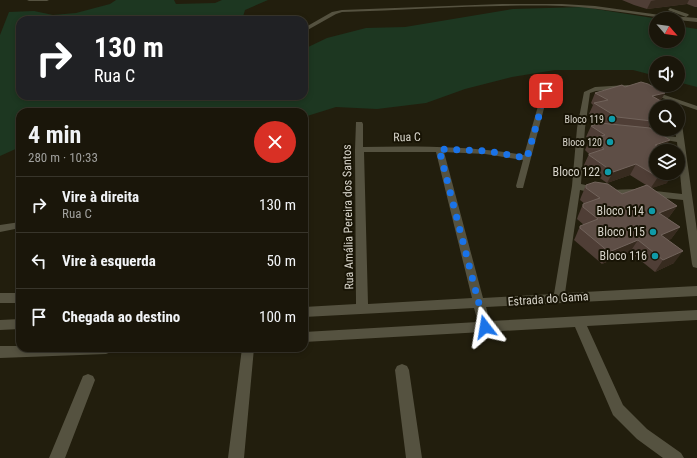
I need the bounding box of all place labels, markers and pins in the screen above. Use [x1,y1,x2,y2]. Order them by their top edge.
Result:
pin [529,74,563,108]
place label: Bloco 119 [564,114,604,125]
marker: Bloco 119 [607,114,617,124]
place label: Bloco 120 [562,137,602,148]
marker: Bloco 120 [605,137,615,147]
place label: Bloco 122 [553,165,600,179]
marker: Bloco 122 [603,167,613,177]
place label: Bloco 114 [597,204,644,218]
marker: Bloco 114 [647,206,657,216]
place label: Bloco 115 [598,225,645,239]
marker: Bloco 115 [648,227,658,237]
place label: Bloco 116 [600,249,647,263]
marker: Bloco 116 [650,251,660,261]

